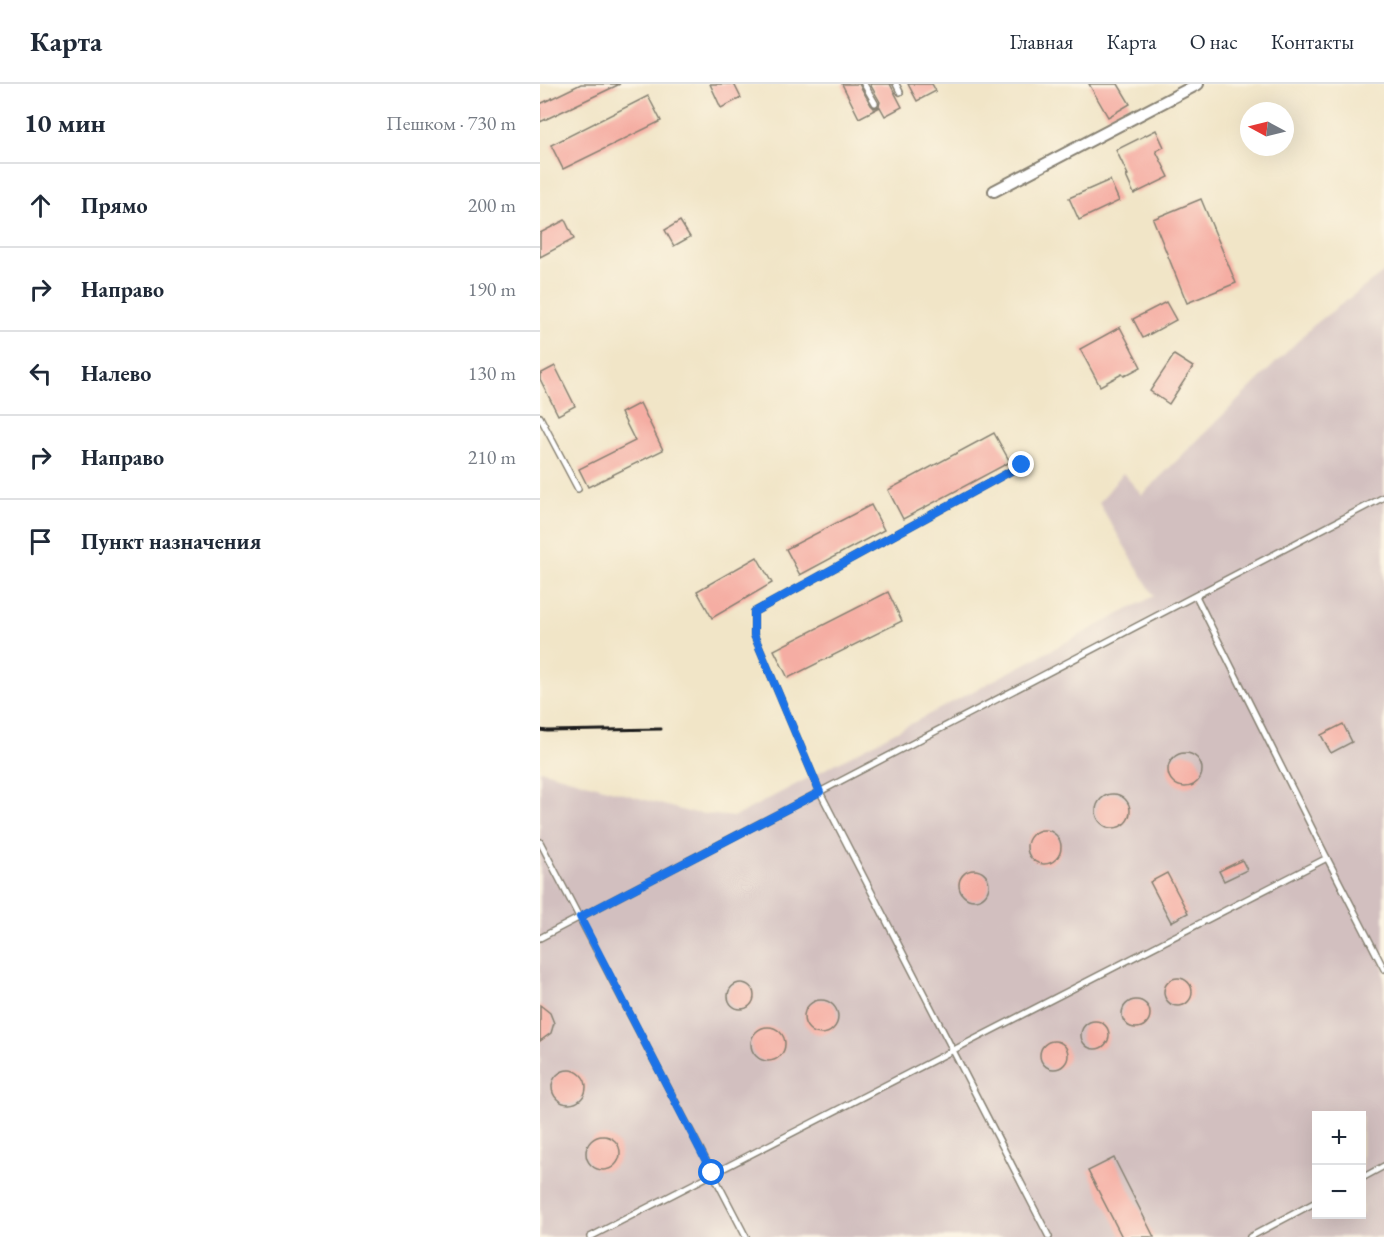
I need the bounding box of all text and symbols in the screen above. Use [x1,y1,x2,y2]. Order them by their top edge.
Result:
text: Карта [30,23,102,59]
text: Главная [1009,28,1073,55]
text: Карта [1106,28,1157,55]
text: О нас [1190,28,1238,55]
text: Контакты [1271,28,1354,55]
north arrow [1240,102,1294,156]
text: 10 мин [24,106,105,140]
text: Пешком · 730 m [386,110,516,136]
icon: ahead [24,189,57,222]
text: Прямо [81,191,148,220]
text: 200 m [468,192,516,218]
icon: right [24,273,57,306]
text: Направо [81,275,164,304]
text: 190 m [468,276,516,302]
icon: left [24,357,57,390]
text: Налево [81,359,151,388]
text: 130 m [468,360,516,386]
icon: right [24,441,57,474]
text: Направо [81,443,164,472]
text: 210 m [468,444,516,470]
route end [1008,451,1034,477]
icon: arrive [24,525,57,558]
text: Пункт назначения [81,527,261,556]
map controls [1312,1111,1366,1219]
button: + [1312,1111,1366,1165]
route start [698,1159,724,1185]
button: − [1312,1165,1366,1219]

